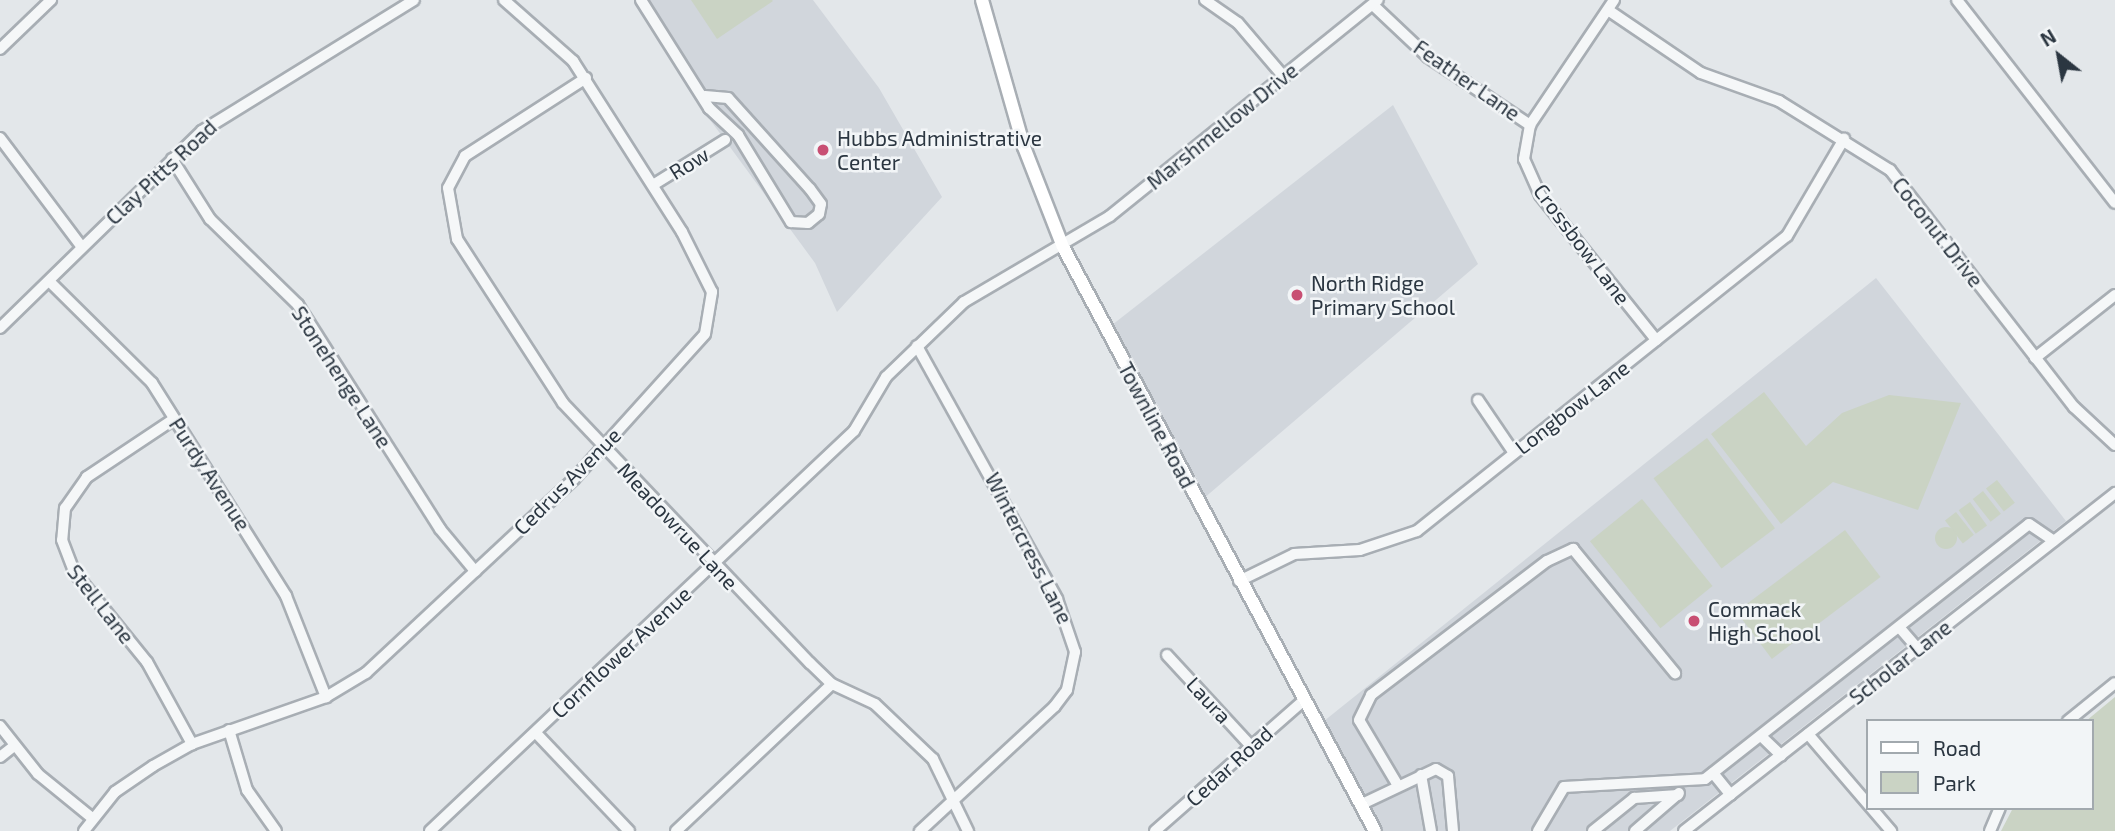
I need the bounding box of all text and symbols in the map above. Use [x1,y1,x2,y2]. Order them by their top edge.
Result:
north arrow [2024,21,2094,91]
text: N [2036,24,2060,51]
street label: Feather Lane [1409,34,1525,126]
street label: Marshmellow Drive [1141,57,1303,195]
street label: Clay Pitts Road [100,114,222,230]
place label: Hubbs Administrative Center [837,125,1043,175]
street label: Row [664,141,714,185]
marker: Hubbs Administrative Center [815,142,831,158]
street label: Coconut Drive [1887,172,1989,292]
street label: Crossbow Lane [1528,179,1636,309]
place label: North Ridge Primary School [1311,270,1456,320]
marker: North Ridge Primary School [1289,287,1305,303]
street label: Stonehenge Lane [287,301,397,453]
street label: Longbow Lane [1510,355,1634,459]
street label: Townline Road [1113,358,1201,492]
street label: Purdy Avenue [164,412,256,536]
street label: Cedrus Avenue [508,422,626,540]
street label: Meadowrue Lane [613,457,743,595]
street label: Wintercress Lane [980,468,1078,628]
street label: Stell Lane [62,559,140,649]
street label: Cornflower Avenue [546,581,696,723]
place label: Commack High School [1708,596,1820,646]
marker: Commack High School [1686,613,1702,629]
street label: Scholar Lane [1844,614,1956,710]
street label: Laura [1181,672,1237,728]
legend [1867,719,2094,810]
street label: Cedar Road [1180,720,1278,812]
text: Road [1933,735,1981,760]
text: Park [1933,770,1976,795]

